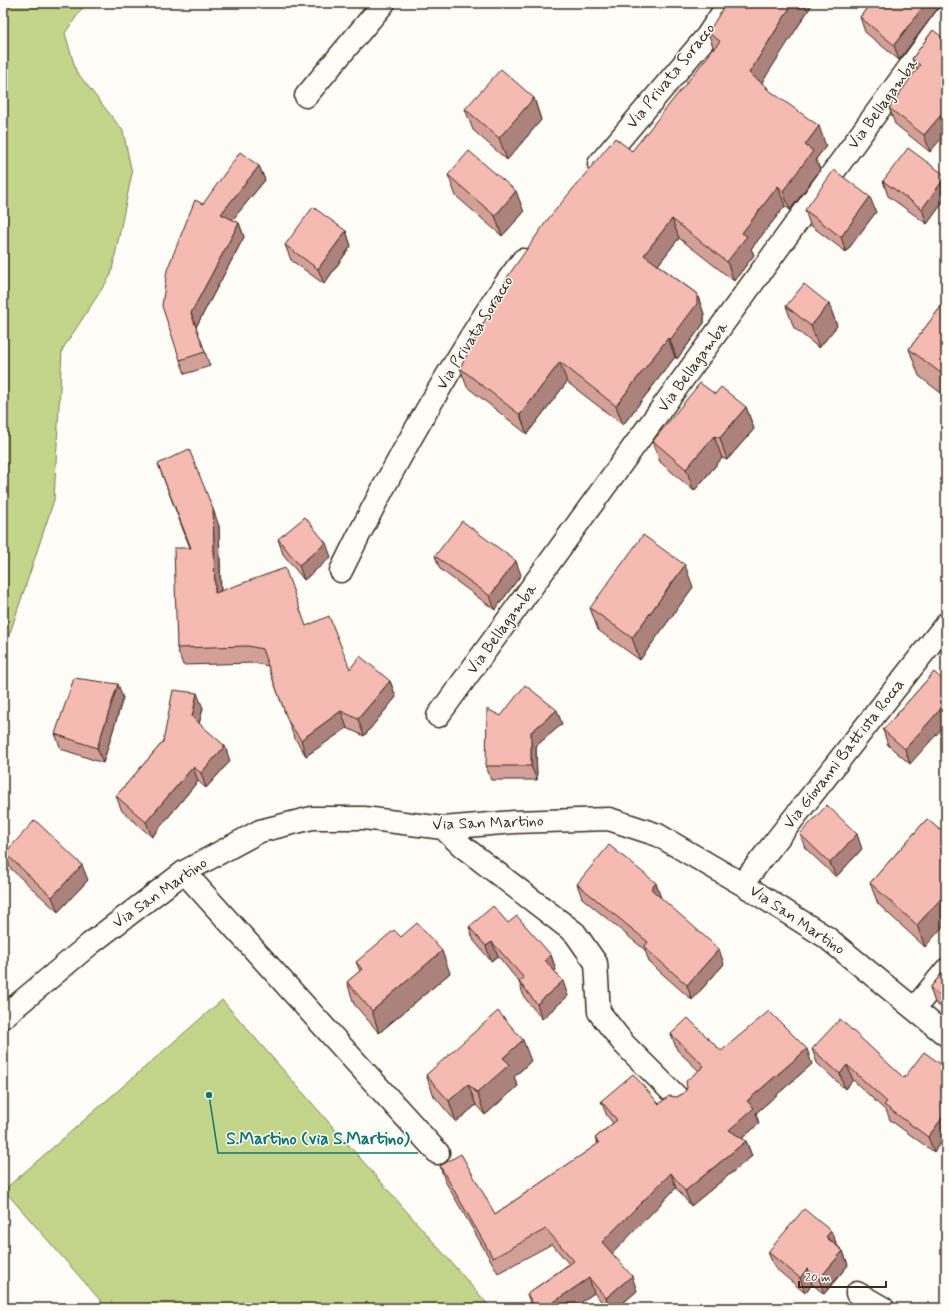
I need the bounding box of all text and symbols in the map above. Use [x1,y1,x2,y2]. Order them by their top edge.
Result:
street label: Via Privata Soracco [622,19,720,133]
street label: Via Bellagamba [843,54,923,154]
street label: Via Privata Soracco [431,272,519,394]
street label: Via Bellagamba [653,317,733,417]
street label: Via Bellagamba [462,579,542,679]
street label: Via Giovanni Battista Rocca [779,674,909,834]
street label: Via San Martino [432,811,544,835]
street label: Via San Martino [108,852,212,934]
street label: Via San Martino [745,880,849,960]
callout: S.Martino (via S.Martino) [218,1124,418,1153]
text: S.Martino (via S.Martino) [226,1128,411,1150]
scale bar [799,1263,886,1289]
text: 20 m [805,1270,831,1286]

